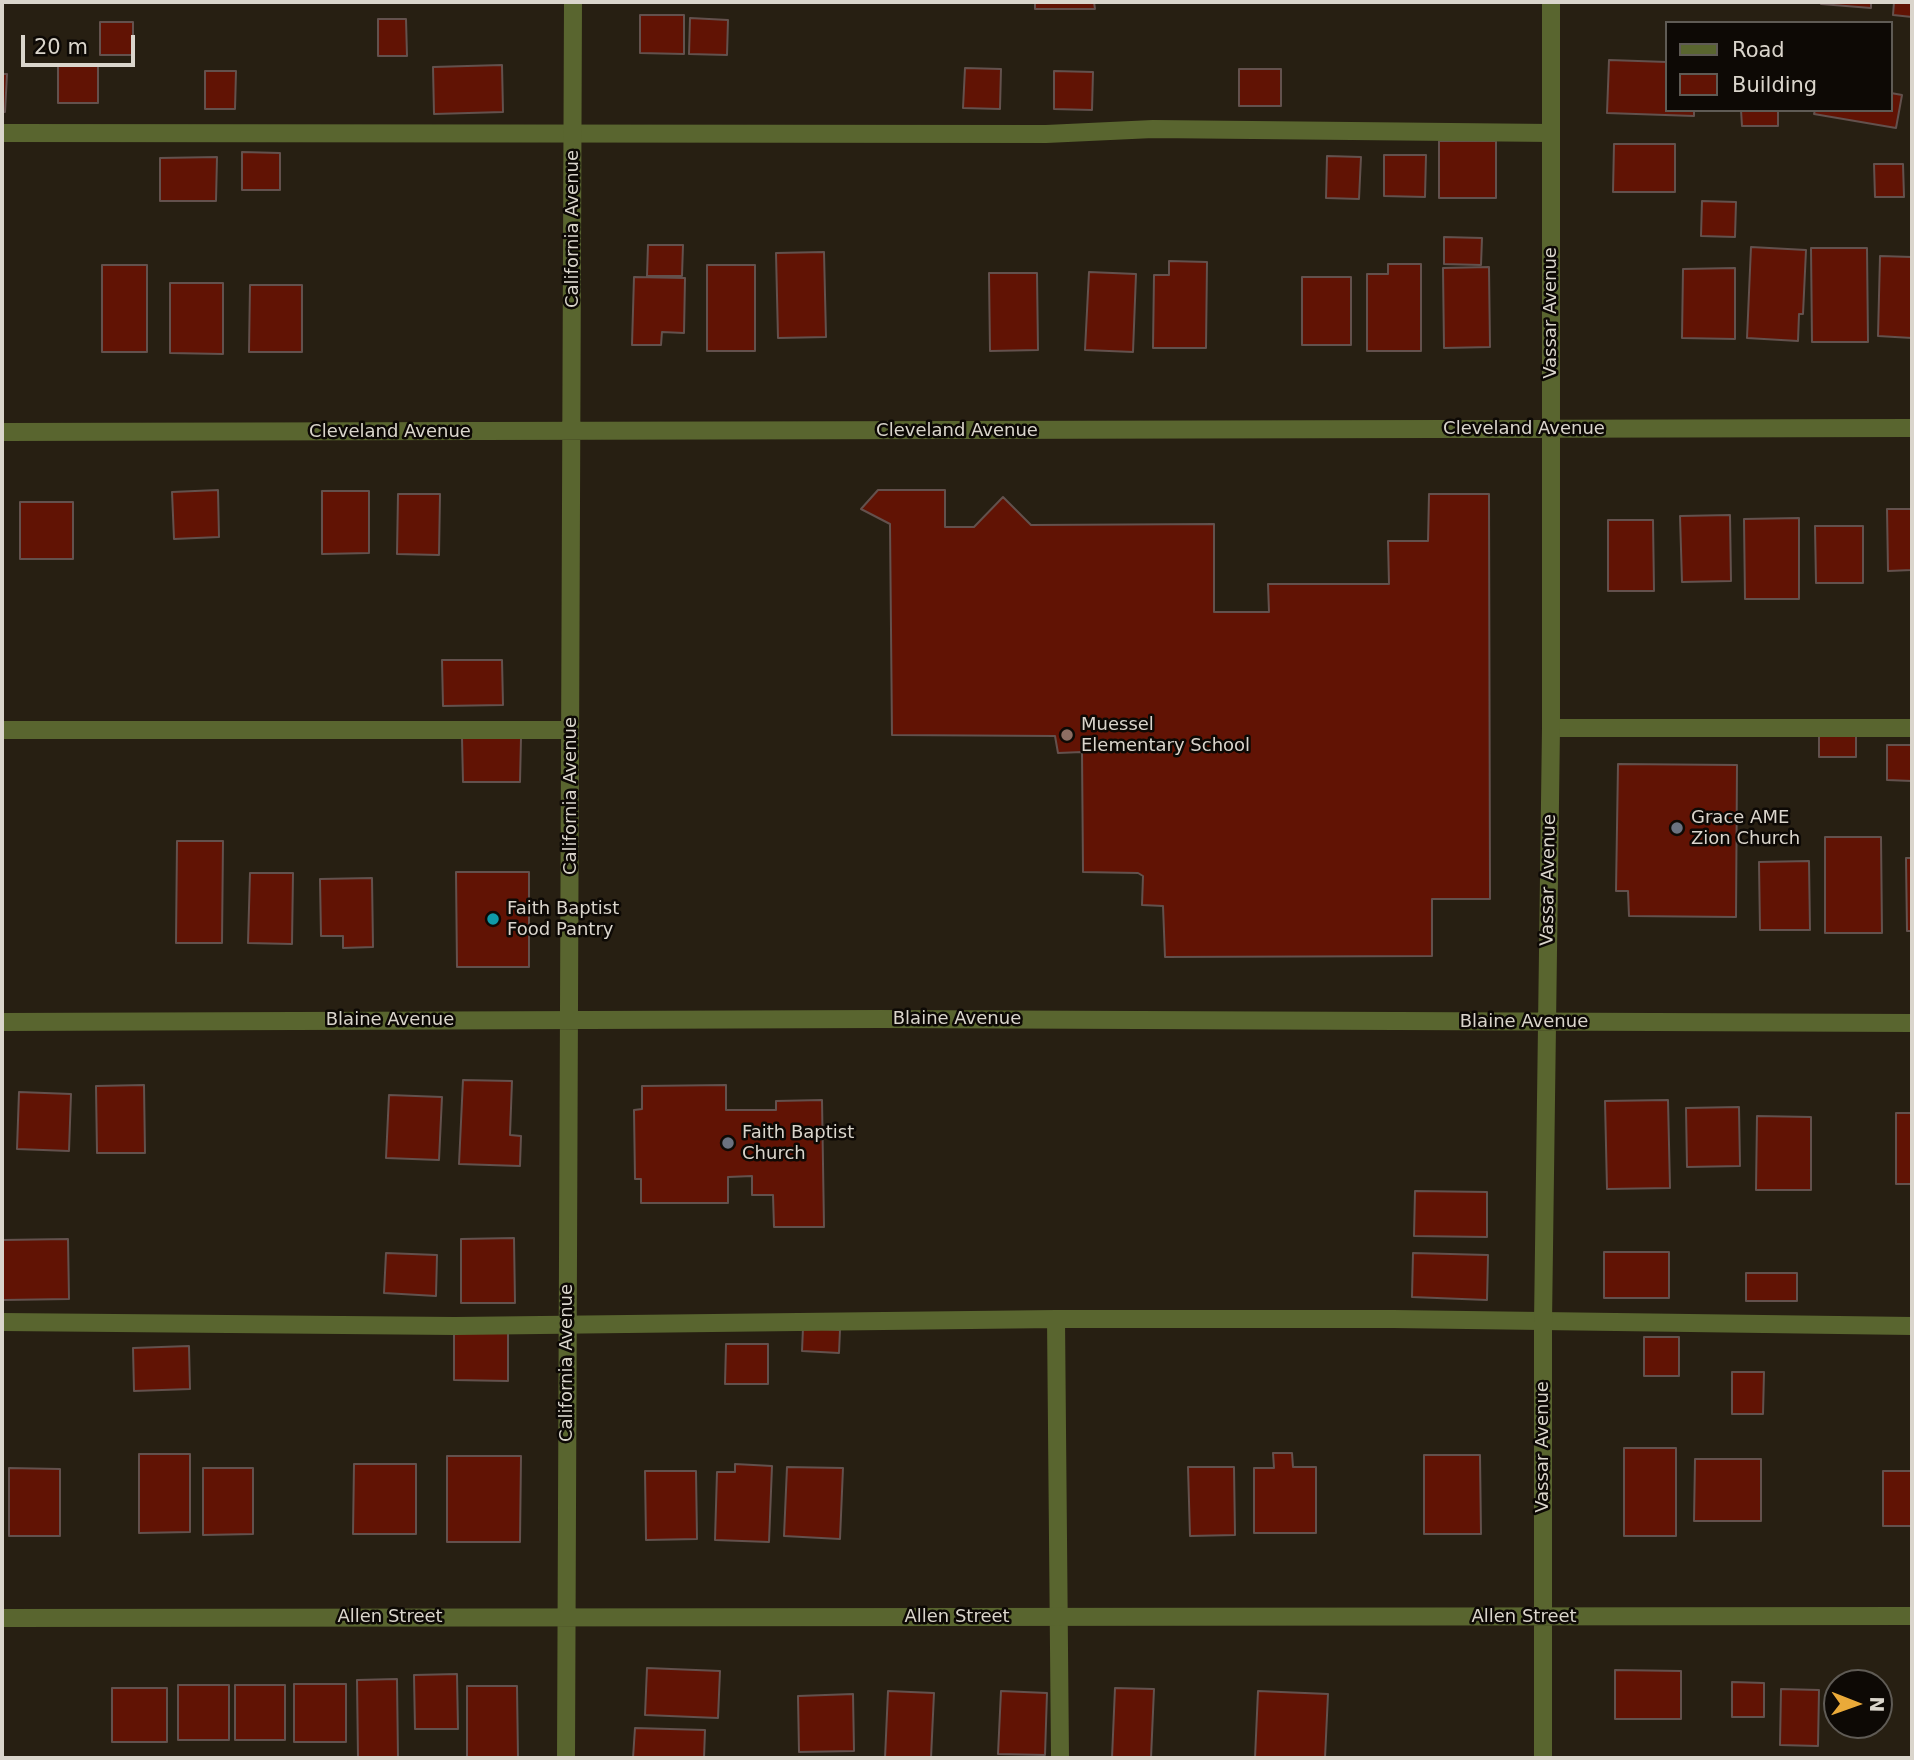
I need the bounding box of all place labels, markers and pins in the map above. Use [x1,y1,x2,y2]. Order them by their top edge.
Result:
place label: Muessel Elementary School [1081,714,1250,756]
marker: Muessel Elementary School [1059,727,1075,743]
place label: Grace AME Zion Church [1691,807,1800,850]
marker: Grace AME Zion Church [1669,820,1685,836]
place label: Faith Baptist Food Pantry [507,898,619,940]
marker: Faith Baptist Food Pantry [485,911,501,927]
place label: Faith Baptist Church [742,1122,854,1164]
marker: Faith Baptist Church [720,1135,736,1151]

